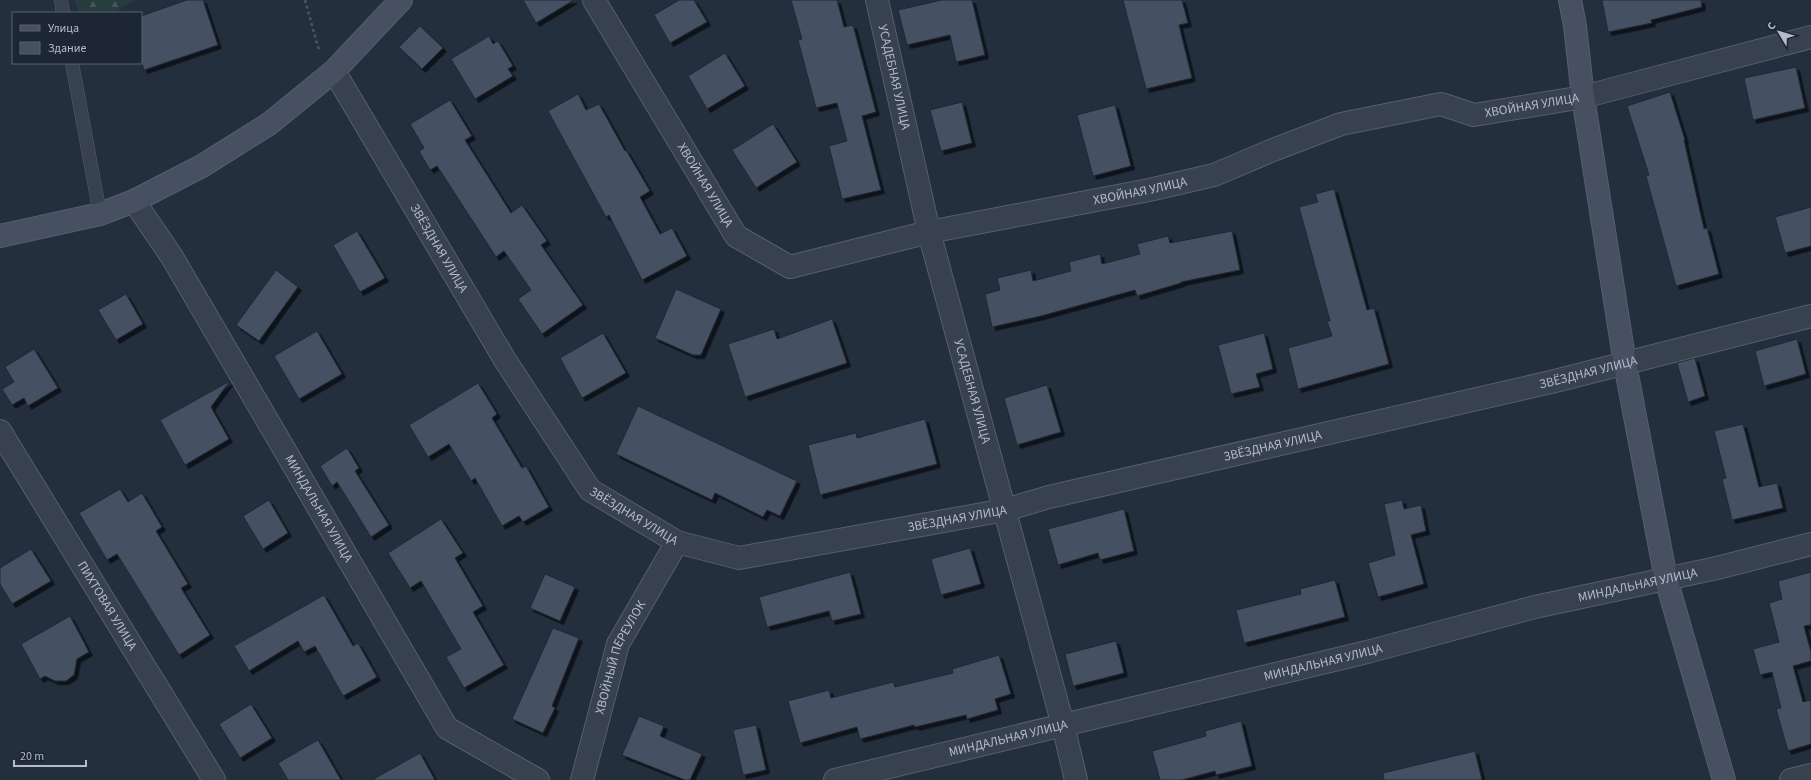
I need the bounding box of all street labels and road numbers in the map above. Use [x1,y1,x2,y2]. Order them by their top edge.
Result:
street label: УСАДЕБНАЯ УЛИЦА [874,23,915,132]
street label: ХВОЙНАЯ УЛИЦА [1483,89,1581,122]
street label: ХВОЙНАЯ УЛИЦА [673,140,738,231]
street label: ХВОЙНАЯ УЛИЦА [1092,172,1190,209]
street label: ЗВЁЗДНАЯ УЛИЦА [406,200,473,297]
street label: УСАДЕБНАЯ УЛИЦА [950,337,995,447]
street label: ЗВЁЗДНАЯ УЛИЦА [1537,351,1640,393]
street label: ЗВЁЗДНАЯ УЛИЦА [1222,426,1324,466]
street label: МИНДАЛЬНАЯ УЛИЦА [280,452,358,566]
street label: ЗВЁЗДНАЯ УЛИЦА [586,483,682,550]
street label: ЗВЁЗДНАЯ УЛИЦА [906,501,1009,536]
street label: ПИХТОВАЯ УЛИЦА [73,558,142,655]
street label: МИНДАЛЬНАЯ УЛИЦА [1576,563,1700,607]
street label: ХВОЙНЫЙ ПЕРЕУЛОК [591,597,651,716]
street label: МИНДАЛЬНАЯ УЛИЦА [1262,639,1385,686]
street label: МИНДАЛЬНАЯ УЛИЦА [947,715,1070,761]

